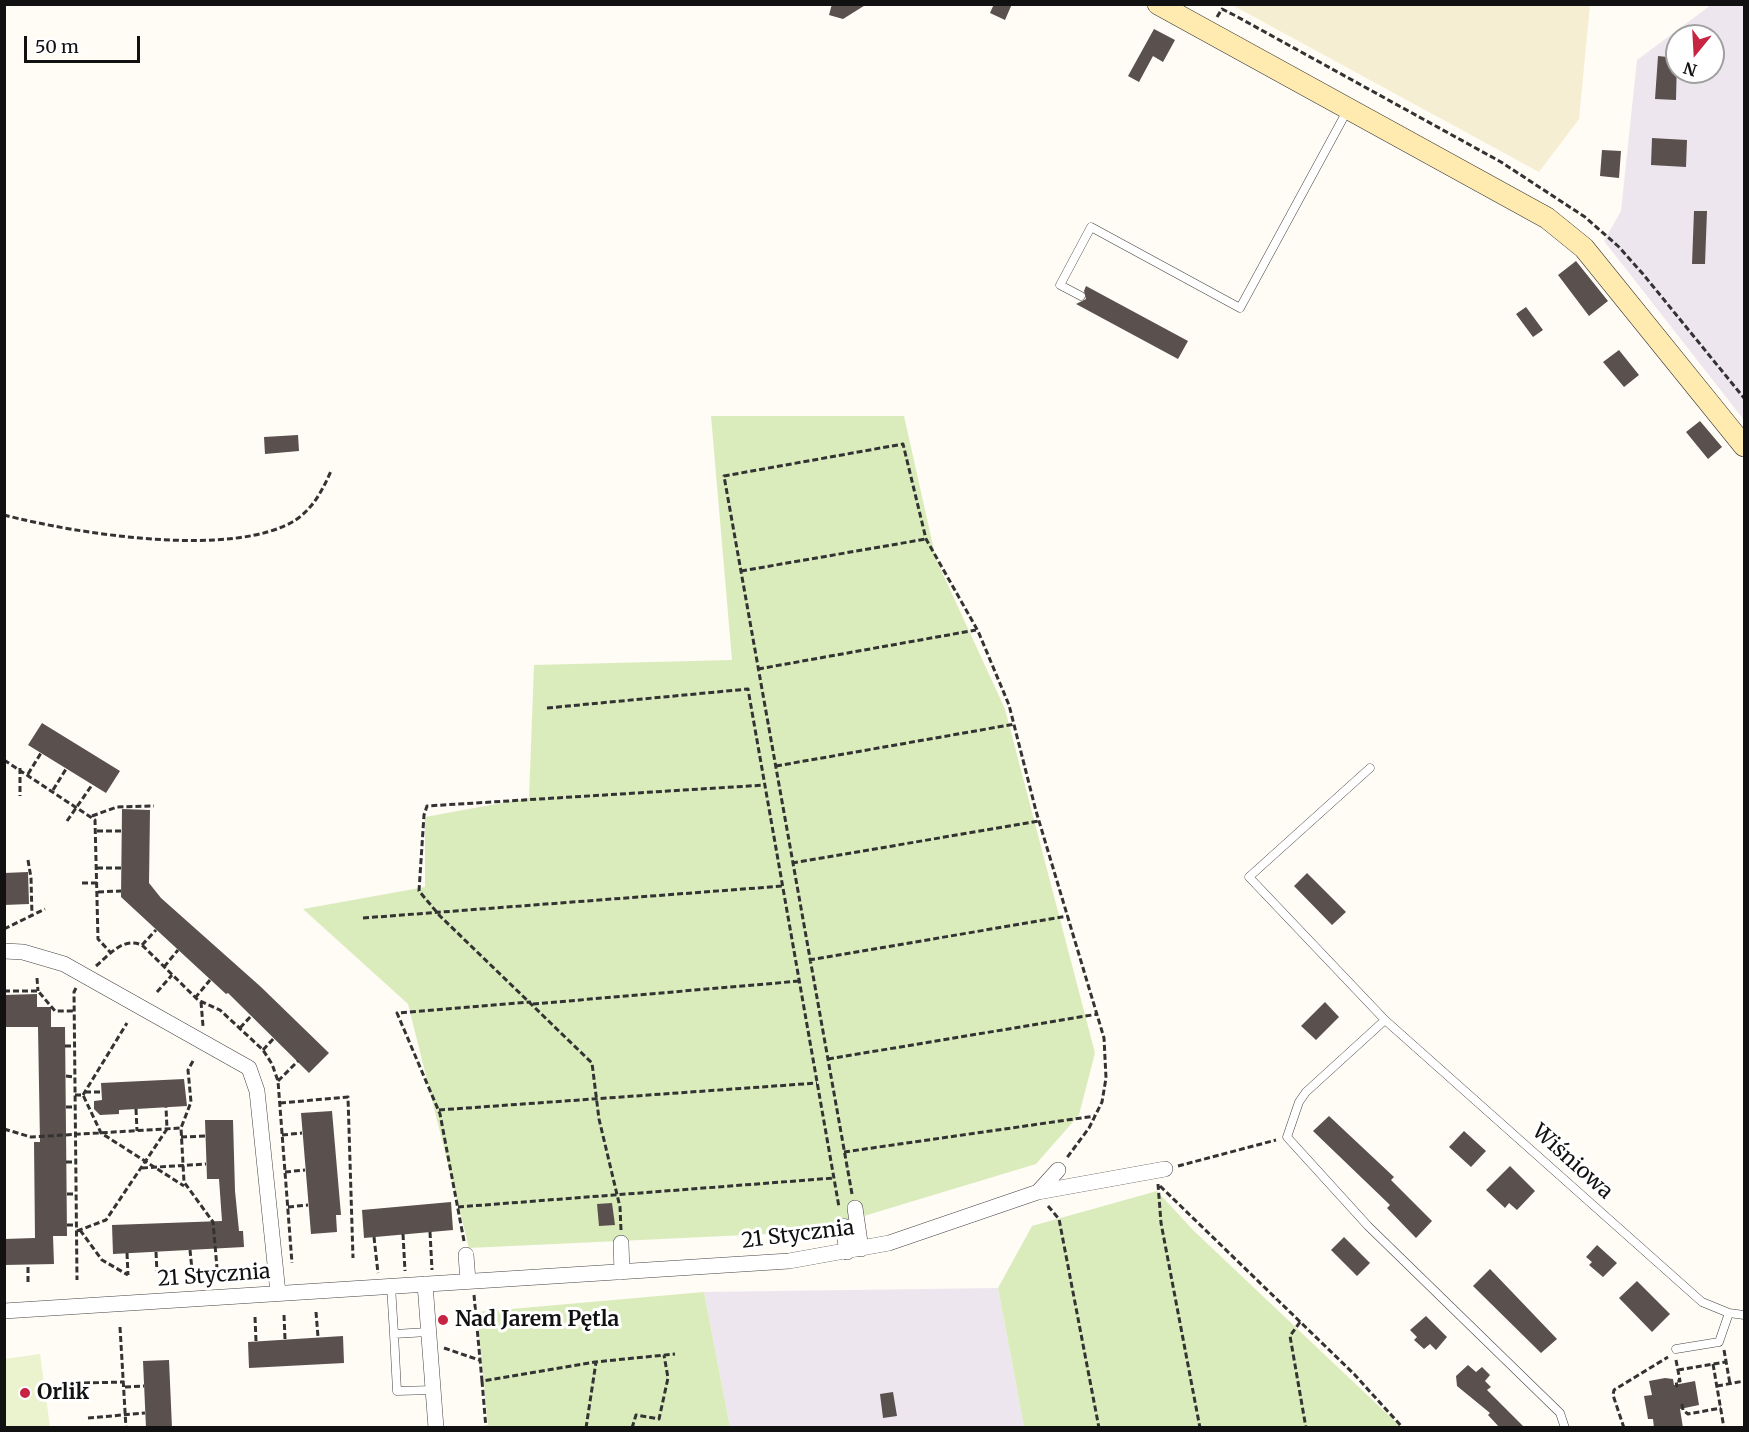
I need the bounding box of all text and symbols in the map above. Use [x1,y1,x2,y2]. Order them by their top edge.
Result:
scale bar [27,24,142,62]
north arrow [1665,24,1725,84]
text: 50 m [35,35,79,58]
text: N [1681,58,1699,81]
street label: Wiśniowa [1527,1119,1617,1205]
street label: 21 Stycznia [740,1216,856,1254]
street label: 21 Stycznia [157,1259,271,1293]
place label: Nad Jarem Pętla [455,1307,619,1333]
marker: Nad Jarem Pętla [436,1313,450,1327]
place label: Orlik [37,1380,89,1406]
marker: Orlik [18,1386,32,1400]

